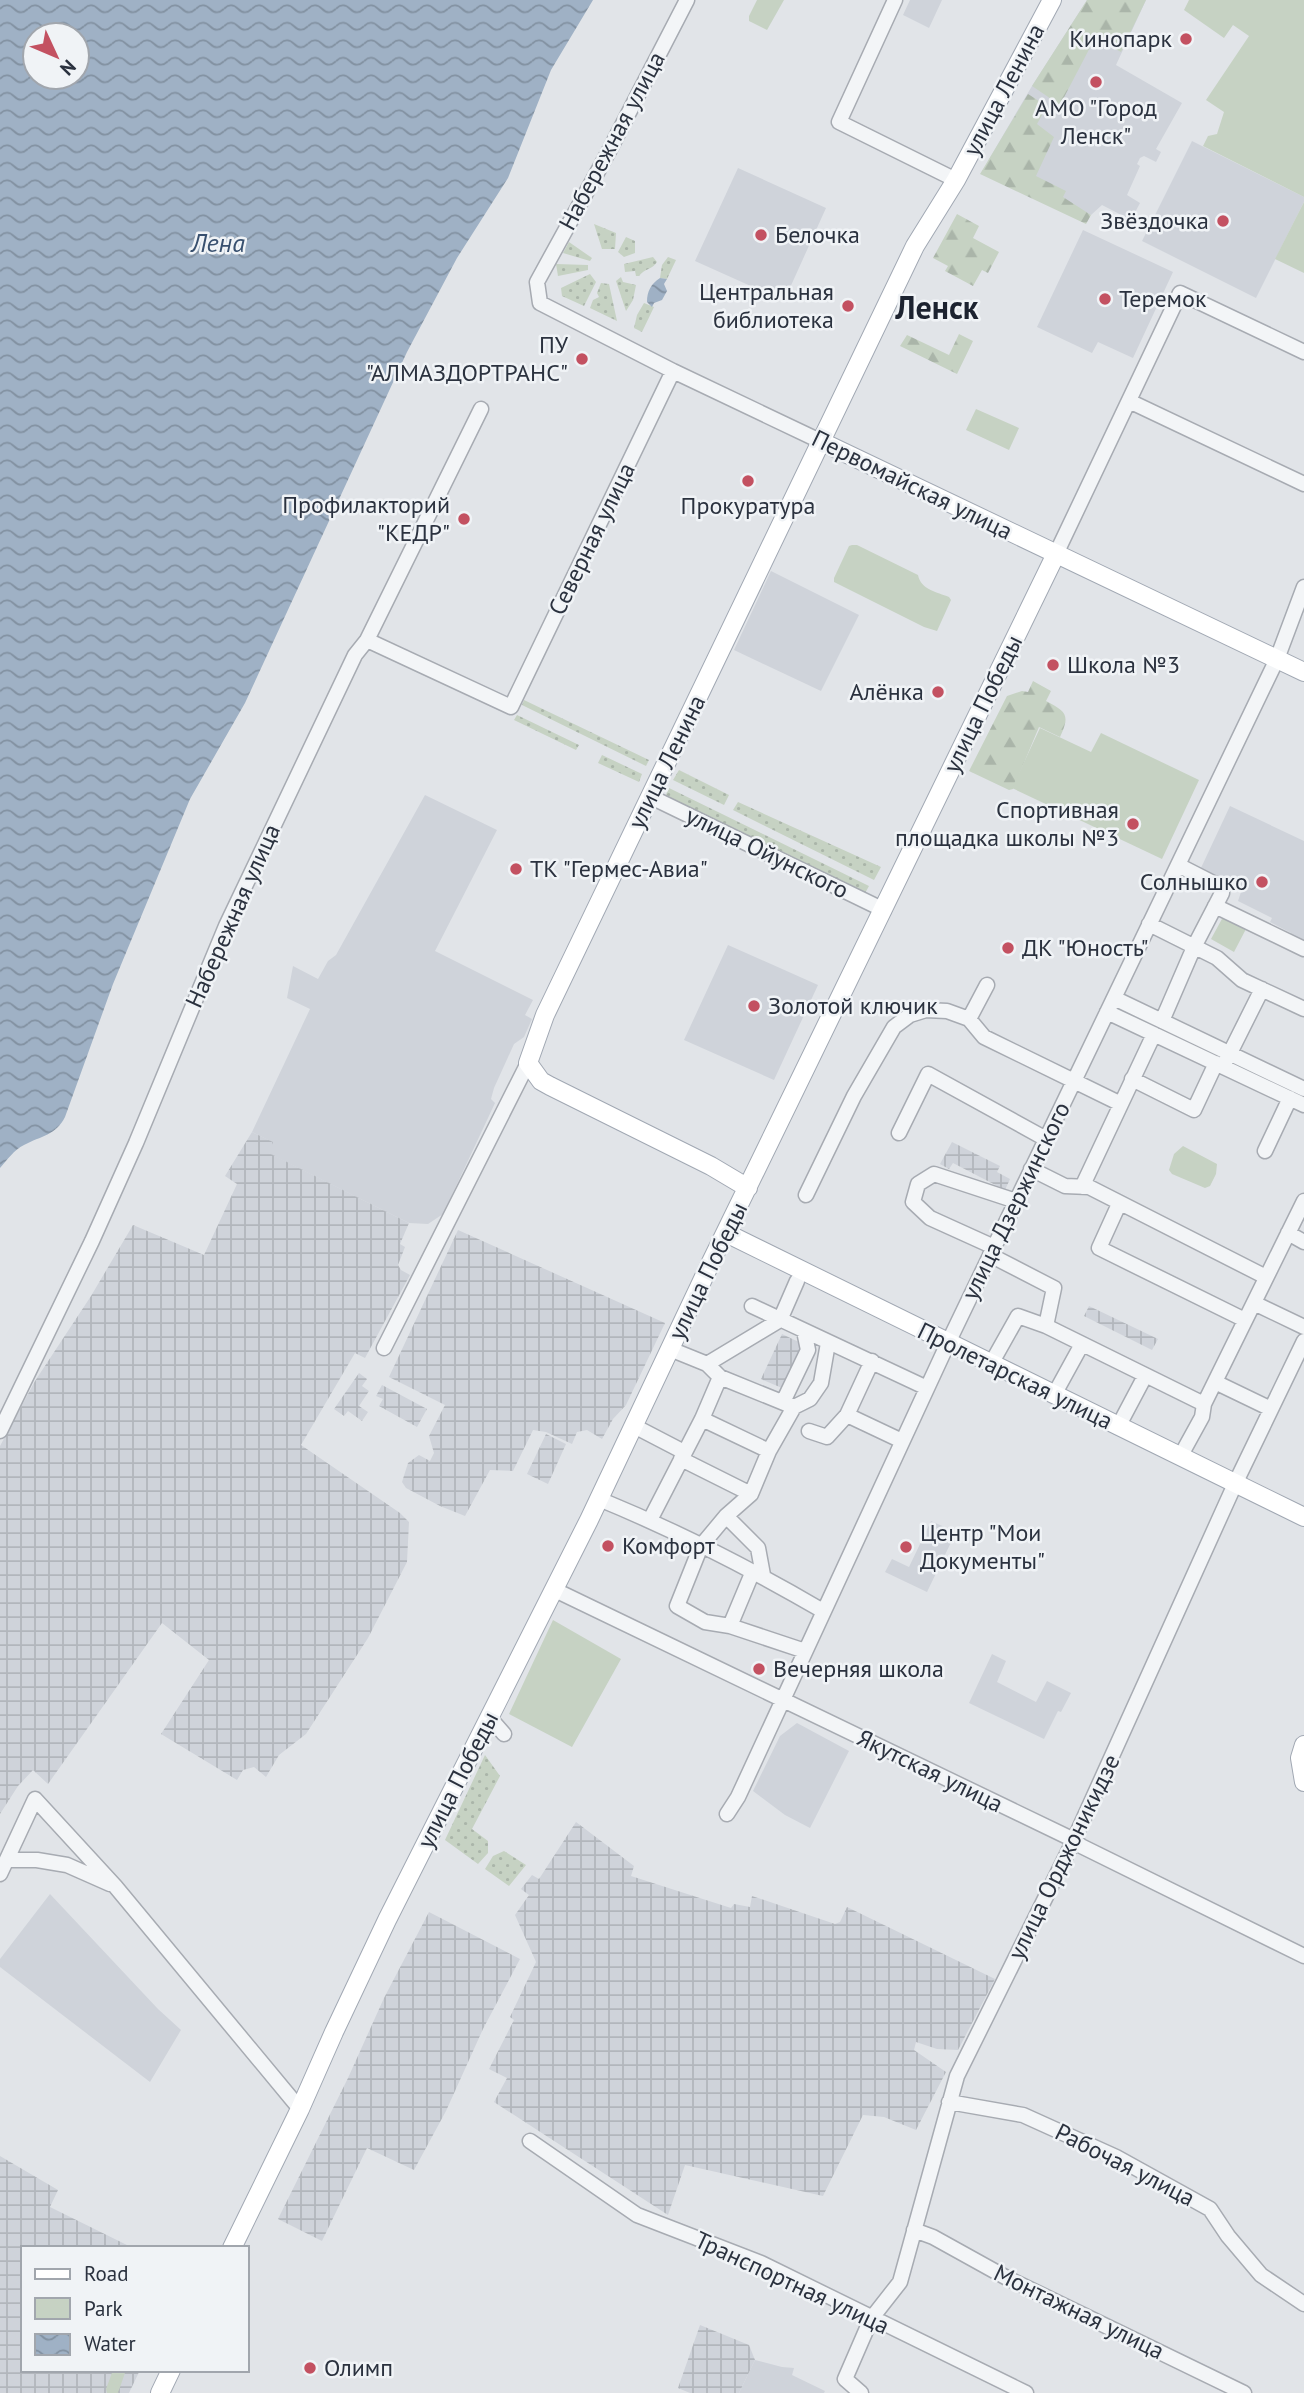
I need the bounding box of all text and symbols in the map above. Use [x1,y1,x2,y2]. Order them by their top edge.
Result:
street label: улица Ленина [956,18,1051,161]
north arrow [21,21,91,91]
place label: Кинопарк [1069,23,1173,54]
marker: Кинопарк [1178,31,1194,47]
street label: Набережная улица [551,46,672,235]
text: N [55,55,81,81]
marker: АМО "Город Ленск" [1088,74,1104,90]
place label: АМО "Город Ленск" [1035,92,1157,151]
place label: Звёздочка [1100,205,1209,236]
marker: Звёздочка [1215,213,1231,229]
place label: Белочка [775,219,860,250]
water label: Лена [189,226,245,259]
marker: Белочка [753,227,769,243]
place label: Центральная библиотека [699,276,834,335]
place label: Теремок [1119,283,1207,314]
district label: Ленск [895,286,979,328]
marker: Теремок [1097,291,1113,307]
marker: Центральная библиотека [840,298,856,314]
place label: ПУ "АЛМАЗДОРТРАНС" [366,329,569,388]
marker: ПУ "АЛМАЗДОРТРАНС" [574,351,590,367]
street label: Первомайская улица [807,423,1018,547]
street label: Северная улица [541,457,642,620]
marker: Прокуратура [740,473,756,489]
place label: Профилакторий "КЕДР" [282,489,450,548]
place label: Прокуратура [681,490,815,521]
marker: Профилакторий "КЕДР" [456,511,472,527]
street label: улица Победы [936,630,1029,778]
place label: Школа №3 [1067,649,1180,680]
marker: Школа №3 [1045,657,1061,673]
place label: Алёнка [850,676,924,707]
marker: Алёнка [930,684,946,700]
street label: улица Ленина [621,690,712,834]
place label: Спортивная площадка школы №3 [895,794,1119,853]
street label: улица Ойунского [681,800,854,905]
marker: Спортивная площадка школы №3 [1125,816,1141,832]
street label: Набережная улица [178,819,287,1012]
place label: ТК "Гермес-Авиа" [530,853,708,884]
marker: ТК "Гермес-Авиа" [508,861,524,877]
place label: Солнышко [1140,866,1248,897]
marker: Солнышко [1254,874,1270,890]
place label: ДК "Юность" [1022,932,1148,963]
marker: ДК "Юность" [1000,940,1016,956]
place label: Золотой ключик [768,990,938,1021]
marker: Золотой ключик [746,998,762,1014]
street label: улица Дзержинского [954,1097,1077,1305]
street label: улица Победы [661,1197,754,1345]
street label: Пролетарская улица [913,1315,1118,1436]
place label: Центр "Мои Документы" [920,1517,1045,1576]
place label: Комфорт [622,1530,715,1561]
marker: Комфорт [600,1538,616,1554]
marker: Центр "Мои Документы" [898,1539,914,1555]
place label: Вечерняя школа [773,1653,944,1684]
marker: Вечерняя школа [751,1661,767,1677]
street label: улица Победы [410,1706,505,1853]
street label: Якутская улица [852,1722,1008,1819]
street label: улица Орджоникидзе [1000,1749,1127,1965]
street label: Рабочая улица [1050,2116,1200,2213]
street label: Транспортная улица [690,2224,894,2341]
legend [21,2246,248,2372]
street label: Монтажная улица [989,2257,1170,2366]
text: Road [84,2260,128,2287]
text: Park [84,2295,123,2322]
text: Water [84,2330,136,2357]
place label: Олимп [324,2352,393,2383]
marker: Олимп [302,2360,318,2376]

